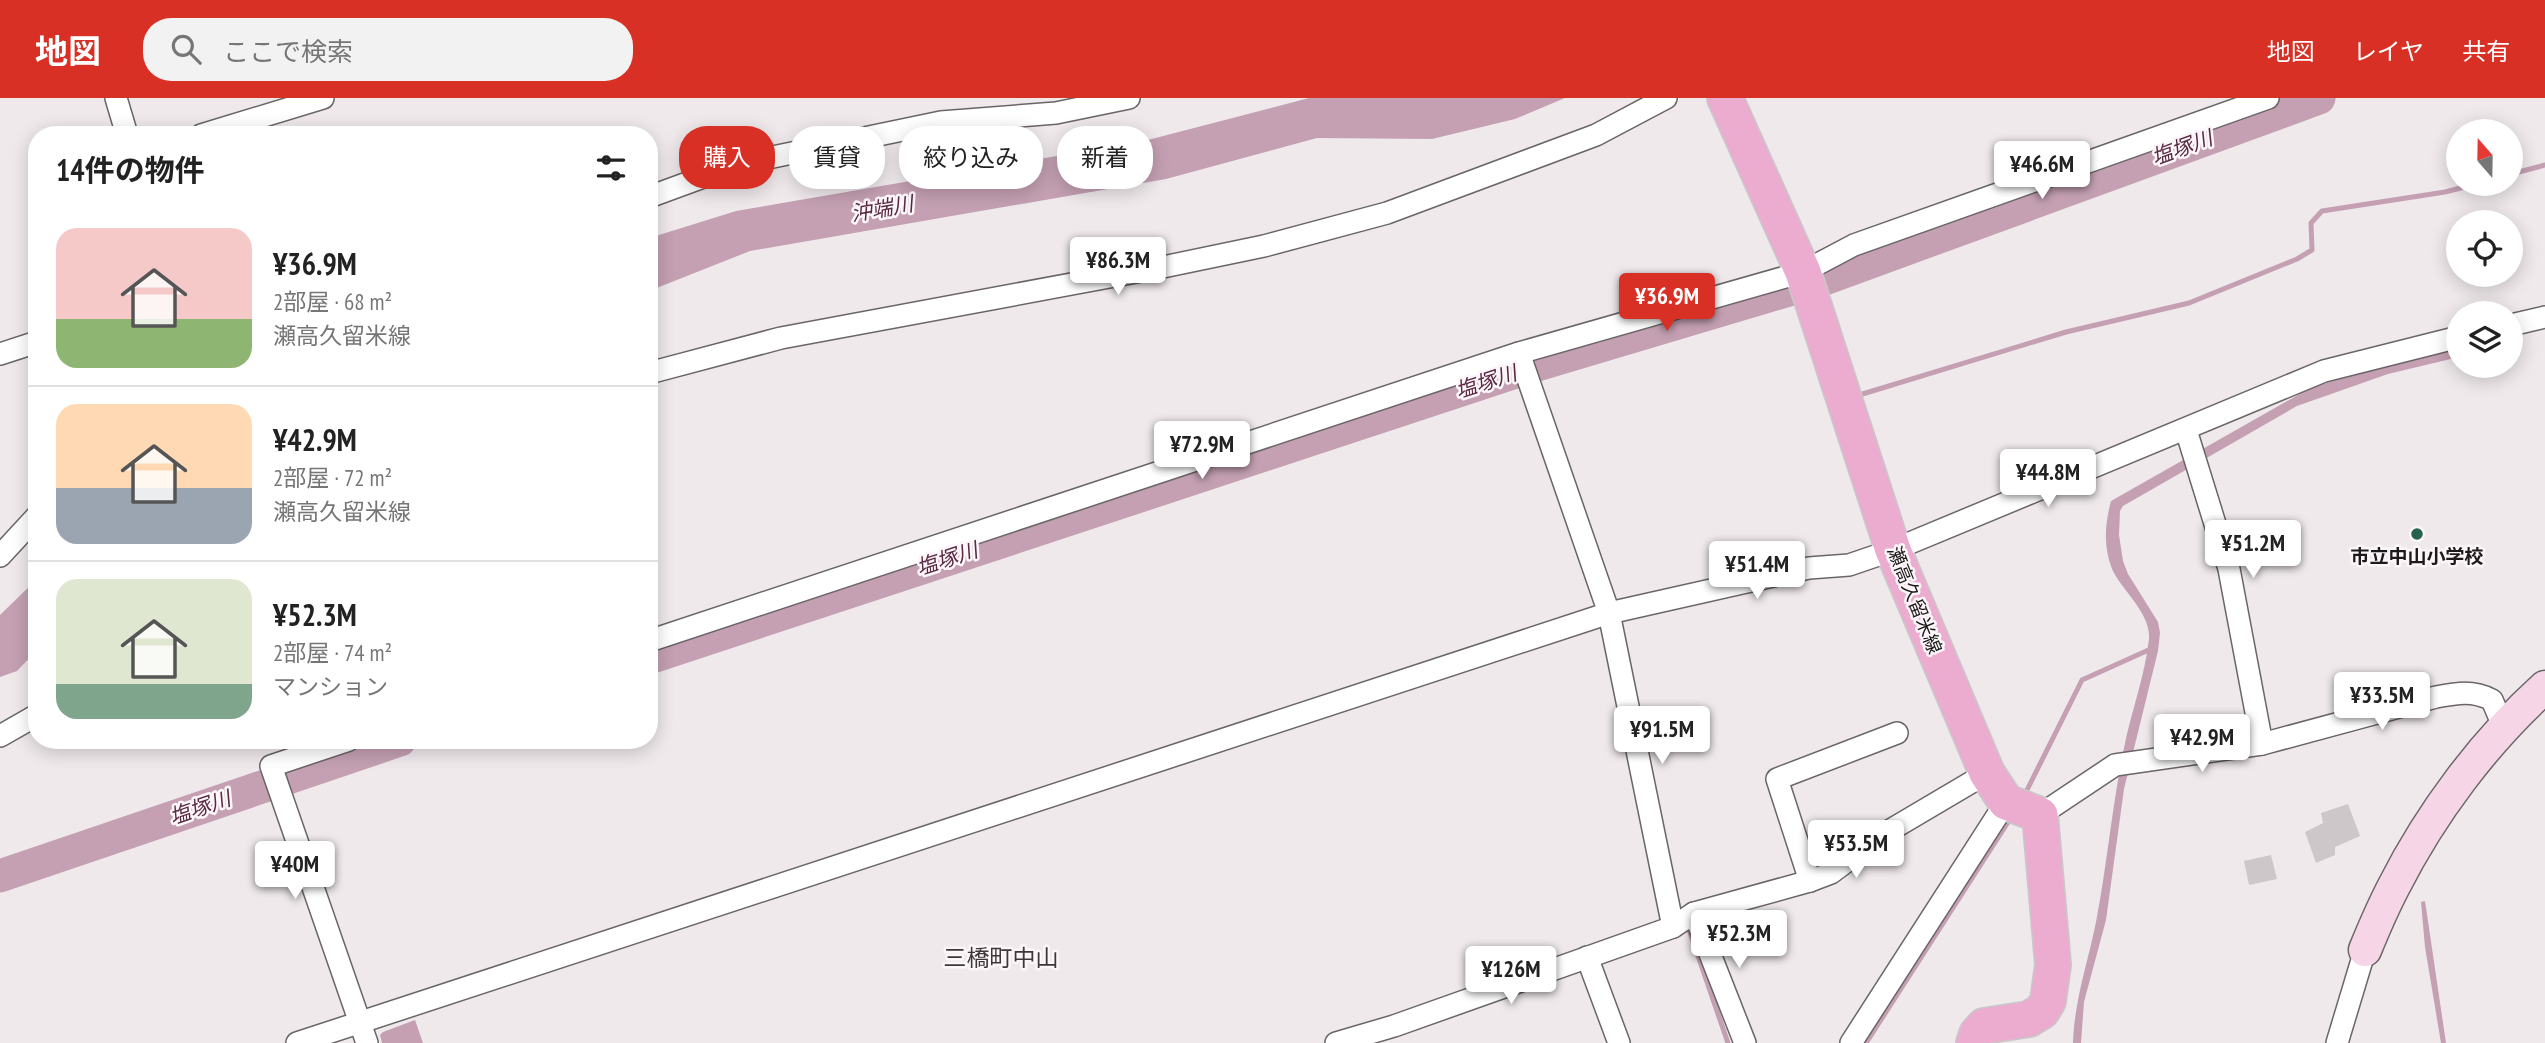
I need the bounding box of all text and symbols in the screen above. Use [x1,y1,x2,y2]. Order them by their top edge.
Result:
search box [143,18,633,81]
text: 地図 [35,29,101,72]
icon: search [167,30,205,68]
text: ここで検索 [223,35,353,68]
text: 地図 [2267,36,2315,67]
text: レイヤ [2353,36,2424,67]
text: 共有 [2462,36,2510,67]
north arrow [2446,119,2524,196]
map controls [2446,119,2523,378]
water label: 塩塚川 [2148,123,2218,171]
chip: 購入 [679,126,775,189]
chip: 賃貸 [789,126,885,189]
chip: 絞り込み [899,126,1043,189]
chip: 新着 [1057,126,1153,189]
pin: ¥46.6M [1985,141,2099,201]
icon: filters [592,149,630,187]
text: ¥46.6M [2010,149,2074,178]
text: 14件の物件 [56,150,205,189]
water label: 沖端川 [849,189,917,227]
button: locate [2446,210,2523,287]
pin: ¥86.3M [1061,238,1175,297]
text: ¥36.9M [273,244,357,283]
text: ¥86.3M [1086,245,1150,274]
icon: home [112,256,196,340]
pin: ¥36.9M [1610,274,1724,333]
text: ¥36.9M [1635,281,1699,310]
text: 2部屋 · 68 m² [273,287,392,316]
button: layers [2446,301,2523,378]
text: 瀬高久留米線 [273,321,411,350]
water label: 塩塚川 [1452,358,1522,404]
text: ¥42.9M [273,420,357,459]
pin: ¥72.9M [1145,422,1259,481]
text: ¥72.9M [1170,429,1234,458]
icon: home [112,432,196,516]
pin: ¥44.8M [1991,450,2105,509]
text: ¥44.8M [2016,457,2080,486]
text: 2部屋 · 72 m² [273,463,392,492]
text: 瀬高久留米線 [273,497,411,526]
pin: ¥51.2M [2196,520,2310,580]
marker: 市立中山小学校 [2409,526,2425,542]
text: ¥51.2M [2221,528,2285,557]
water label: 塩塚川 [913,535,983,581]
pin: ¥51.4M [1700,542,1814,601]
street label: 瀬高久留米線 [1883,543,1947,657]
place label: 市立中山小学校 [2350,544,2484,568]
text: ¥51.4M [1725,549,1789,578]
text: ¥52.3M [273,595,357,634]
icon: home [112,607,196,691]
text: 2部屋 · 74 m² [273,638,392,667]
text: マンション [273,672,388,701]
pin: ¥33.5M [2325,672,2439,732]
text: ¥33.5M [2350,680,2414,709]
pin: ¥91.5M [1605,706,1719,766]
text: ¥91.5M [1630,714,1694,743]
pin: ¥42.9M [2145,714,2259,774]
text: ¥42.9M [2170,722,2234,751]
water label: 塩塚川 [166,784,236,831]
pin: ¥53.5M [1799,820,1913,880]
text: ¥53.5M [1824,828,1888,857]
pin: ¥40M [254,842,336,901]
text: ¥40M [271,849,319,878]
pin: ¥52.3M [1682,910,1796,970]
text: ¥52.3M [1707,918,1771,947]
district label: 三橋町中山 [944,943,1059,972]
pin: ¥126M [1462,946,1560,1006]
text: ¥126M [1481,954,1541,983]

